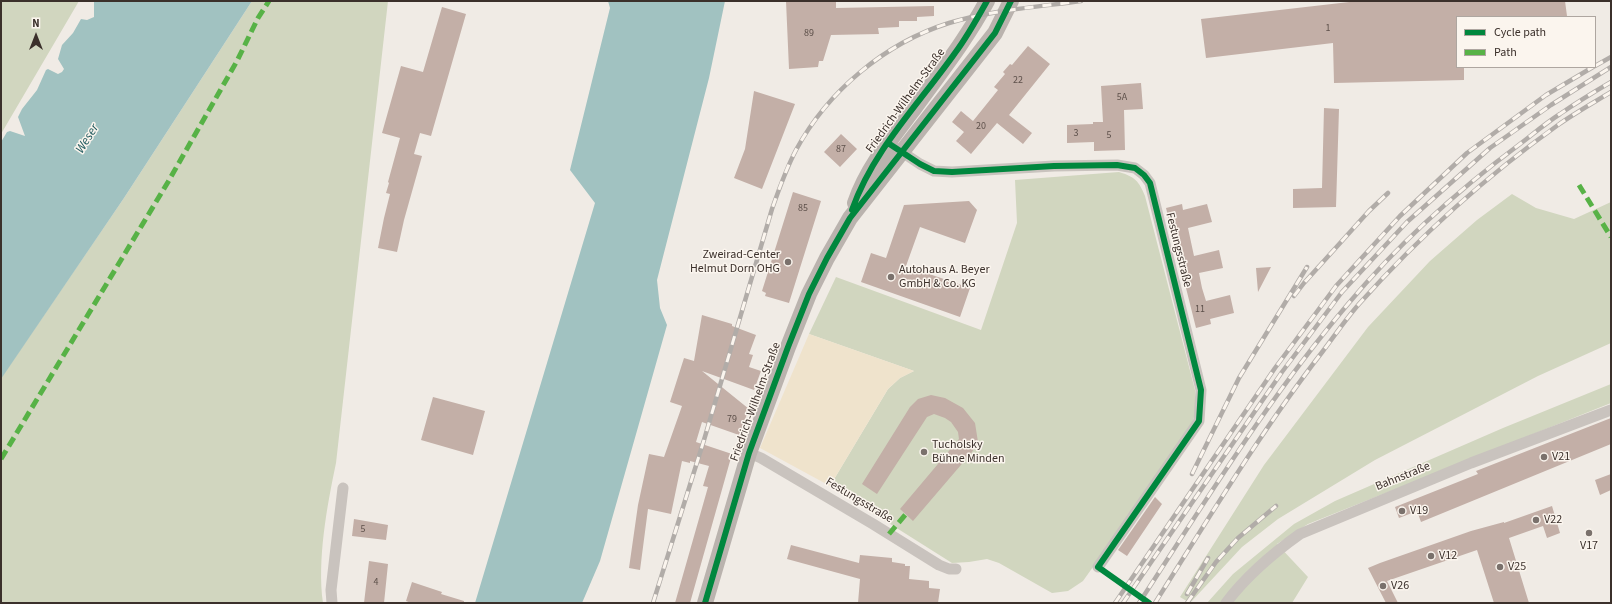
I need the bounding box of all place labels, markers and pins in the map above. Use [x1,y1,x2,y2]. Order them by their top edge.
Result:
place label: Zweirad-Center Helmut Dorn OHG [690,248,780,276]
marker: Zweirad-Center Helmut Dorn OHG [783,257,793,267]
place label: Autohaus A. Beyer GmbH & Co. KG [899,263,990,291]
marker: Autohaus A. Beyer GmbH & Co. KG [886,272,896,282]
place label: Tucholsky Bühne Minden [932,438,1004,466]
marker: Tucholsky Bühne Minden [919,447,929,457]
place label: V21 [1552,450,1570,464]
marker: V21 [1539,452,1549,462]
place label: V19 [1410,504,1428,518]
marker: V19 [1397,506,1407,516]
place label: V22 [1544,513,1562,527]
marker: V22 [1531,515,1541,525]
marker: V17 [1584,528,1594,538]
place label: V17 [1580,539,1598,553]
place label: V12 [1439,549,1457,563]
marker: V12 [1426,551,1436,561]
place label: V25 [1508,560,1526,574]
marker: V25 [1495,562,1505,572]
place label: V26 [1391,579,1409,593]
marker: V26 [1378,581,1388,591]

